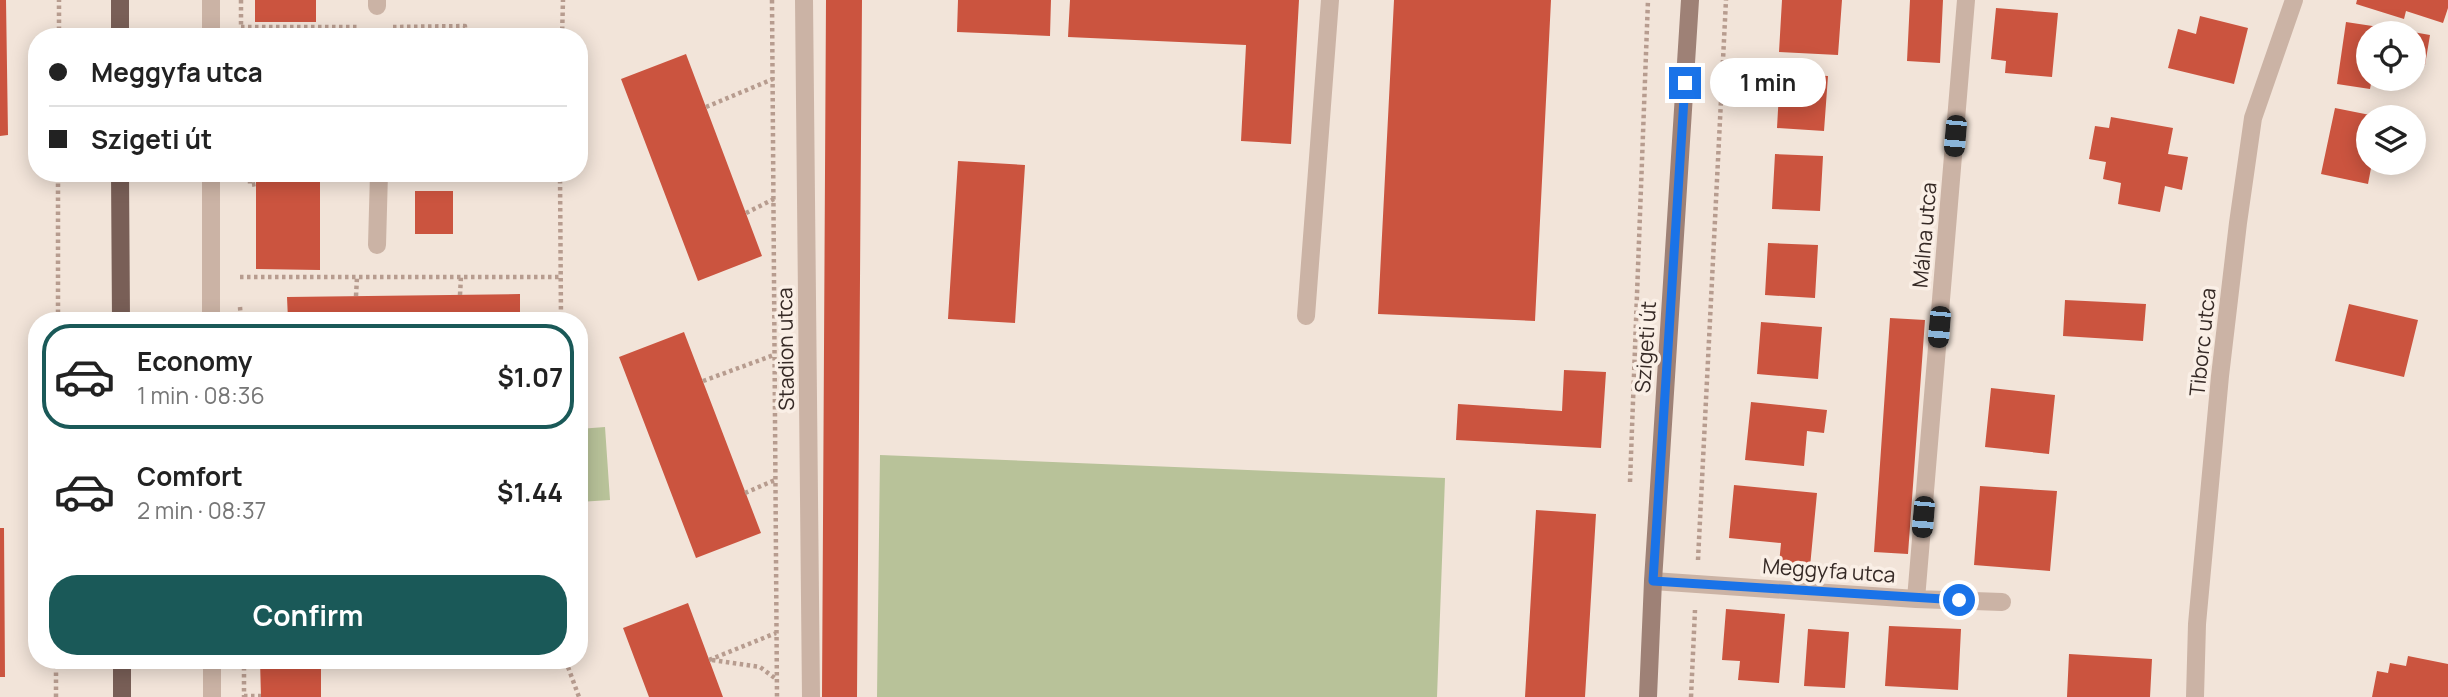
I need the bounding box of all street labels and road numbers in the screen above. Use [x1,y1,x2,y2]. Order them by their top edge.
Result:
street label: Málna utca [1905,181,1943,289]
street label: Tiborc utca [2182,286,2222,398]
street label: Stadion utca [770,287,800,411]
street label: Szigeti út [1628,300,1662,394]
street label: Meggyfa utca [1761,551,1897,589]

